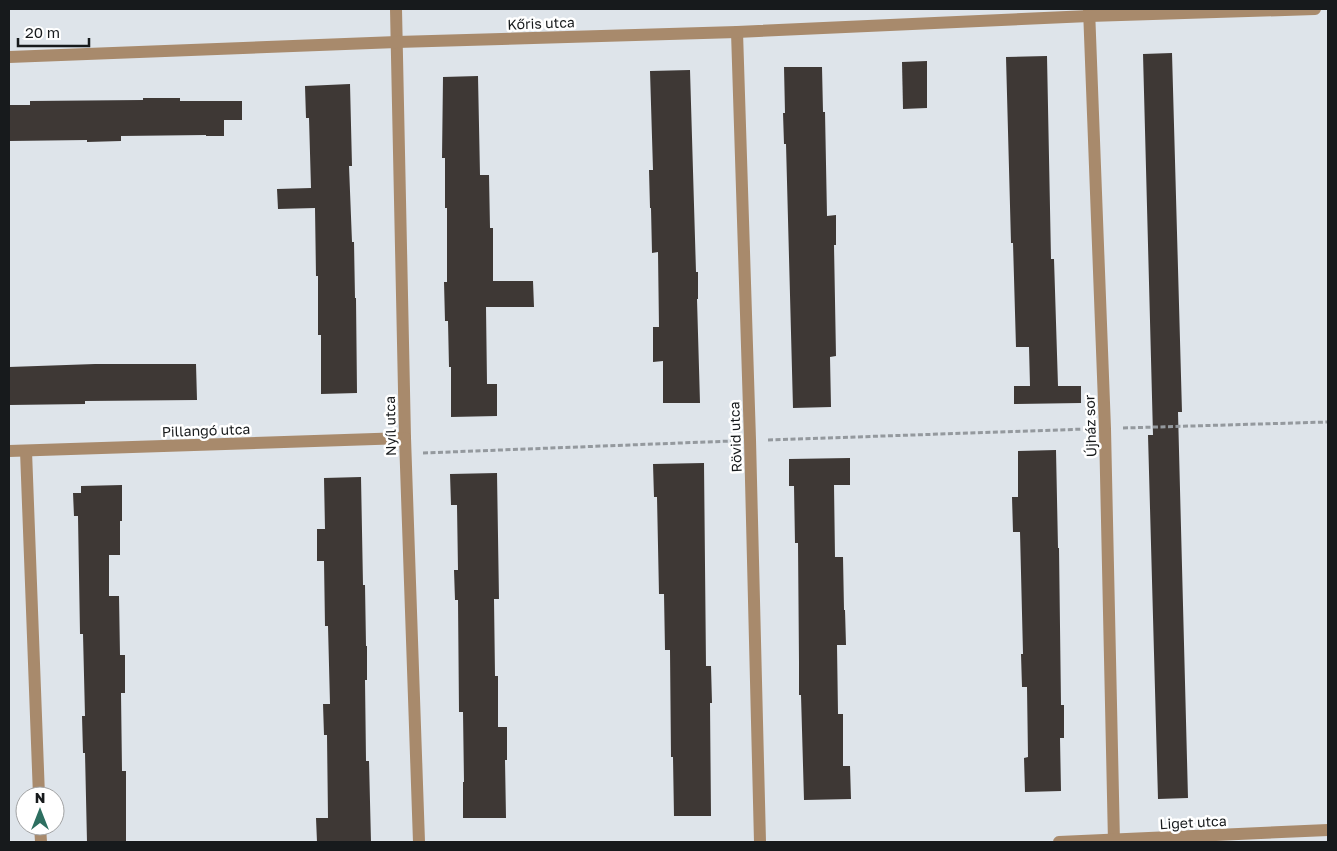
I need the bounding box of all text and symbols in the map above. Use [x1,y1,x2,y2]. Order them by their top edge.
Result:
street label: Kőris utca [507,13,575,33]
scale bar [18,15,89,47]
text: 20 m [25,23,60,41]
street label: Újház sor [1080,394,1100,457]
street label: Nyíl utca [381,396,399,456]
street label: Rövid utca [725,401,745,473]
street label: Pillangó utca [161,420,251,440]
north arrow [15,786,65,836]
text: N [35,789,45,806]
street label: Liget utca [1159,812,1227,832]

